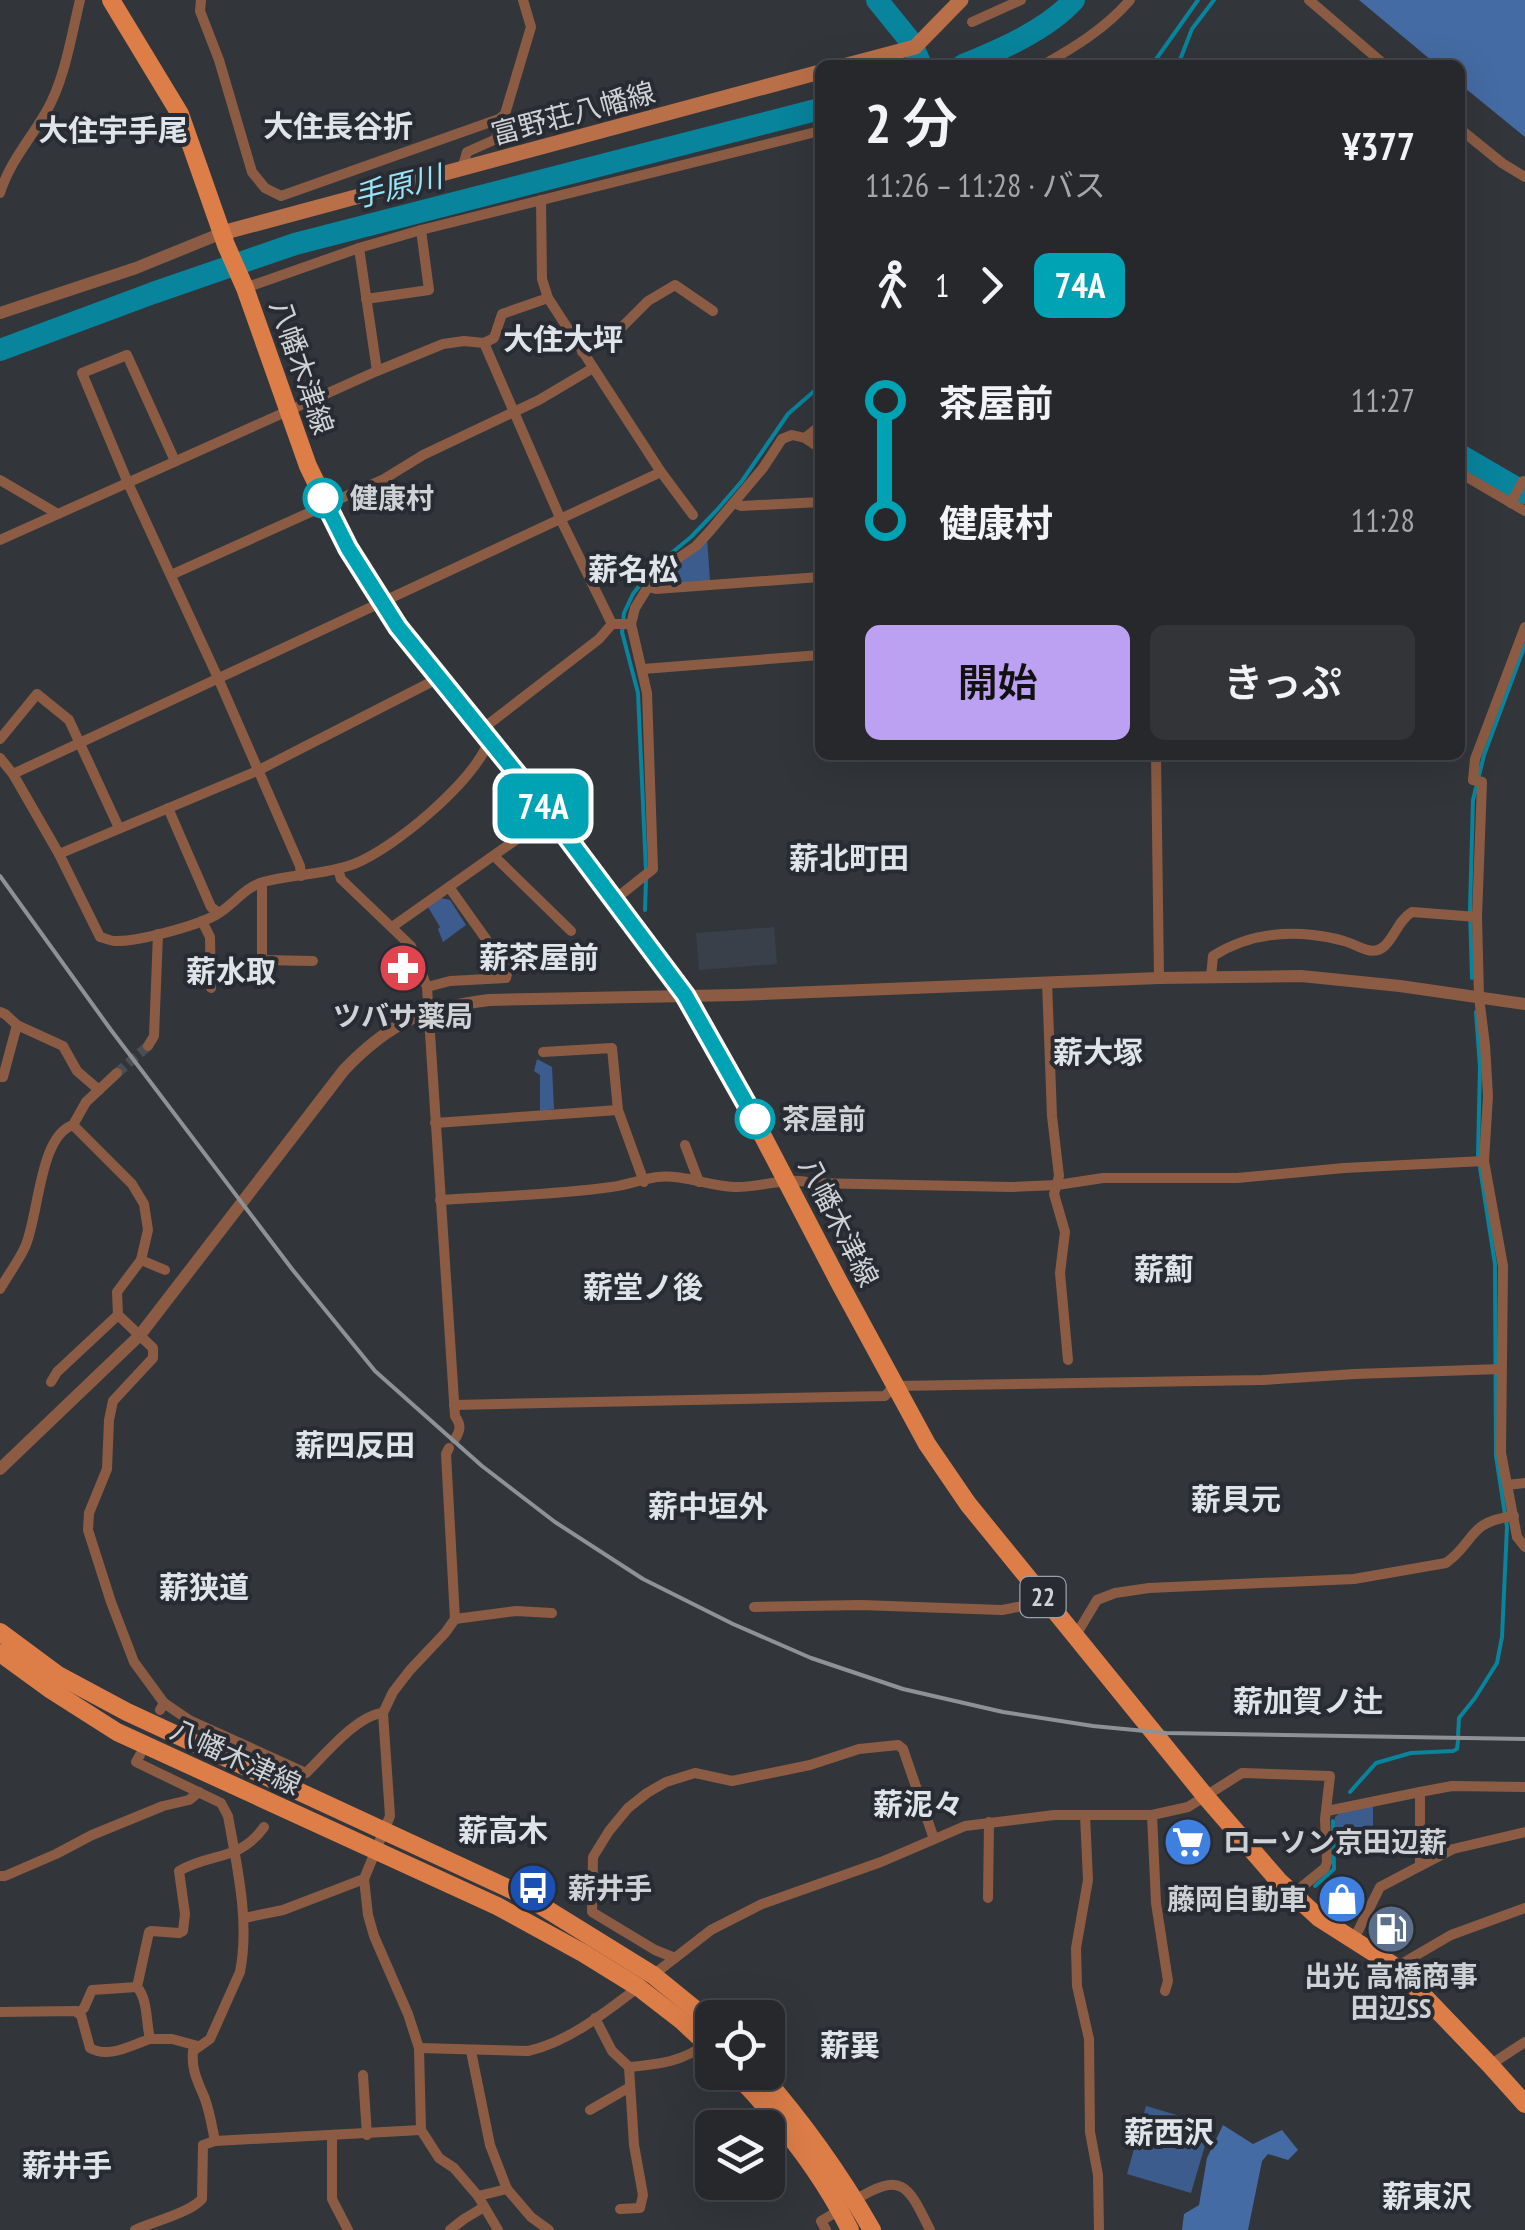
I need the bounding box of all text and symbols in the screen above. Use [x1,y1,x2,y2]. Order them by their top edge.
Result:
street label: 富野荘八幡線 [487,73,659,152]
text: 2 分 [865,87,958,158]
district label: 大住長谷折 [263,106,413,145]
district label: 大住宇手尾 [38,110,188,149]
text: ¥377 [1342,121,1415,170]
water label: 手原川 [349,155,449,215]
text: 11:26 – 11:28 · バス [865,164,1106,206]
icon: walk [865,258,920,313]
icon: forward [964,258,1019,313]
text: 74A [1054,262,1105,308]
text: 1 [935,264,949,306]
street label: 八幡木津線 [262,295,343,439]
district label: 大住大坪 [503,319,623,358]
text: 茶屋前 [939,378,1053,427]
text: 11:27 [1351,379,1415,421]
marker: 健康村 [304,479,342,517]
place label: 健康村 [350,479,434,516]
text: 健康村 [939,498,1053,547]
text: 11:28 [1351,499,1415,541]
district label: 薪名松 [588,549,678,588]
button: 開始 [865,625,1130,740]
button: きっぷ [1150,625,1415,740]
line badge: 74A [486,774,600,838]
text: 74A [518,783,569,829]
district label: 薪北町田 [789,838,909,877]
district label: 薪茶屋前 [479,937,599,976]
pharmacy icon: ツバサ薬局 [377,942,429,994]
district label: 薪水取 [186,951,276,990]
place label: ツバサ薬局 [333,997,473,1034]
district label: 薪大塚 [1053,1032,1143,1071]
marker: 茶屋前 [736,1100,774,1138]
place label: 茶屋前 [782,1100,866,1137]
street label: 八幡木津線 [791,1151,888,1293]
district label: 薪薊 [1134,1249,1194,1288]
district label: 薪堂ノ後 [583,1267,703,1306]
district label: 薪四反田 [295,1425,415,1464]
district label: 薪貝元 [1191,1479,1281,1518]
district label: 薪中垣外 [648,1486,768,1525]
district label: 薪狭道 [159,1567,249,1606]
road number: 22 [1020,1577,1066,1617]
district label: 薪加賀ノ辻 [1233,1681,1383,1720]
street label: 八幡木津線 [165,1710,307,1803]
district label: 薪泥々 [873,1784,963,1823]
district label: 薪高木 [458,1810,548,1849]
supermarket icon: ローソン京田辺薪 [1162,1816,1214,1868]
place label: ローソン京田辺薪 [1223,1823,1447,1860]
bus stop icon: 薪井手 [507,1862,559,1914]
place label: 薪井手 [568,1869,652,1906]
shop icon: 藤岡自動車 [1316,1873,1368,1925]
place label: 藤岡自動車 [1167,1880,1307,1917]
fuel station icon: 出光 高橋商事 田辺SS [1365,1903,1417,1955]
place label: 出光 高橋商事 田辺SS [1304,1957,1478,2026]
map controls [695,2000,785,2200]
button: locate [695,2000,785,2090]
district label: 薪巽 [820,2025,880,2064]
button: layers [695,2110,785,2200]
district label: 薪西沢 [1124,2112,1214,2151]
district label: 薪井手 [22,2145,112,2184]
district label: 薪東沢 [1382,2176,1472,2215]

